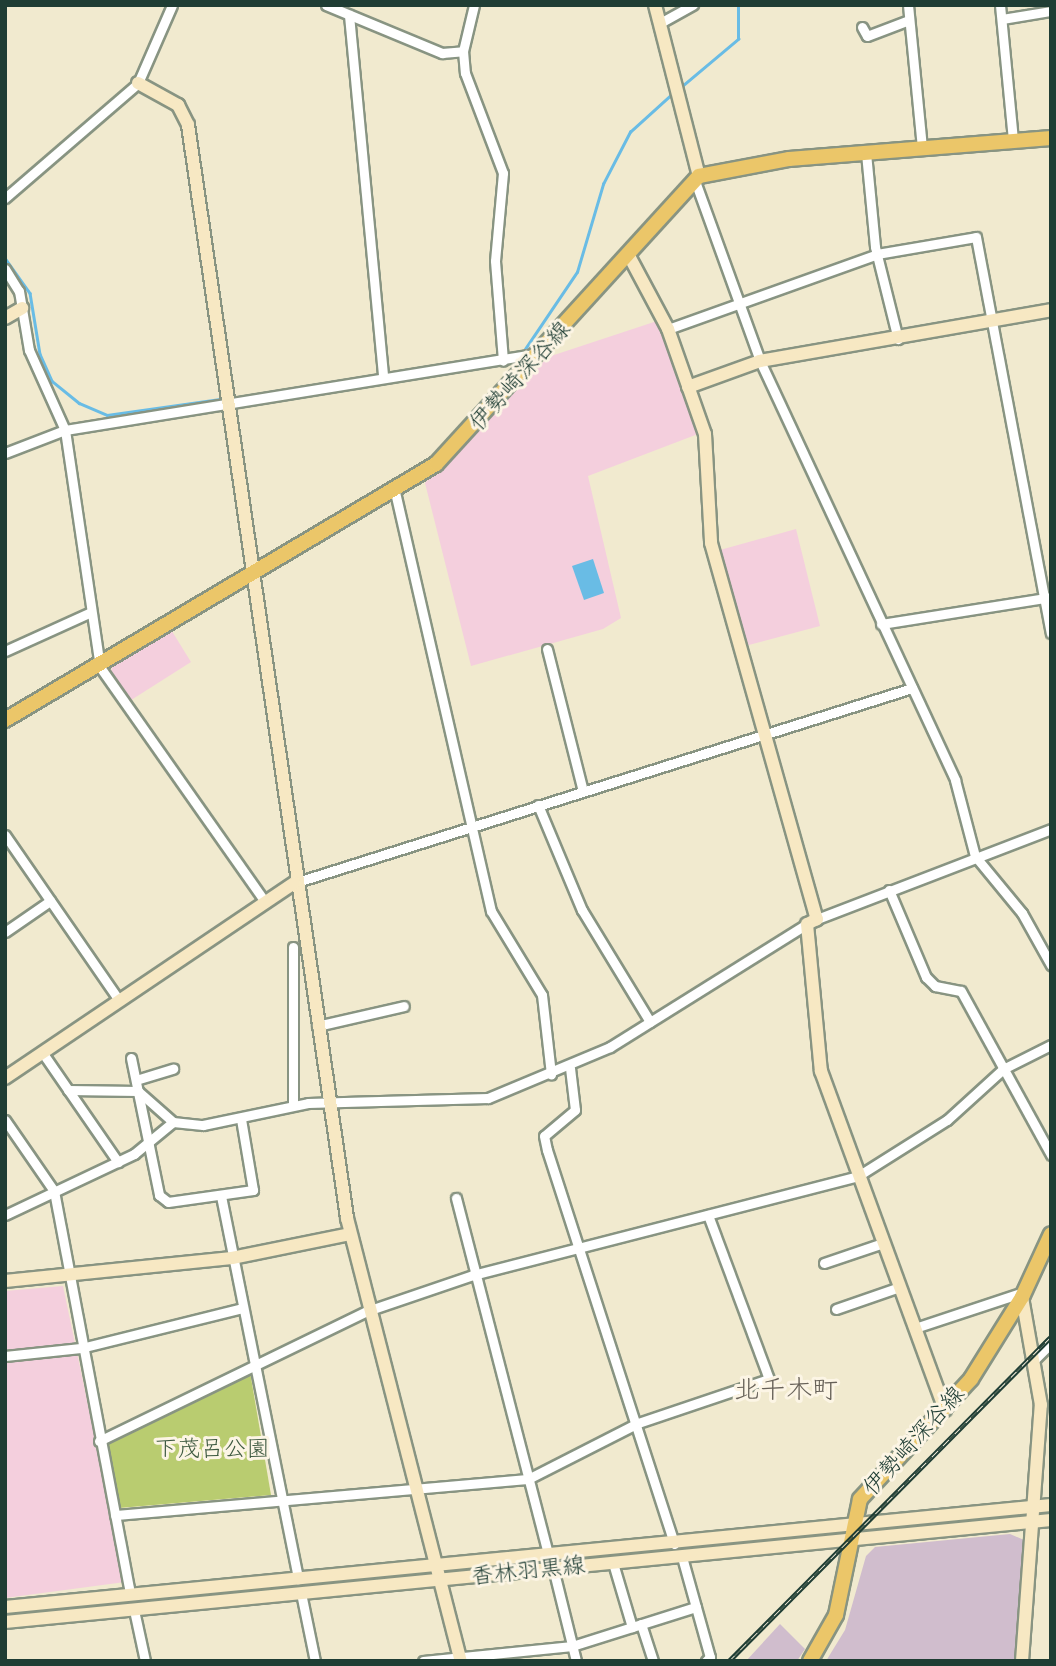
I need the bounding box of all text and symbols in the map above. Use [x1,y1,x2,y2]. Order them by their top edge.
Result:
street label: 伊勢崎深谷線 [464,315,576,437]
district label: 北千木町 [734,1375,838,1407]
street label: 伊勢崎深谷線 [858,1380,970,1502]
park label: 下茂呂公園 [155,1435,269,1463]
street label: 香林羽黒線 [469,1551,587,1591]

